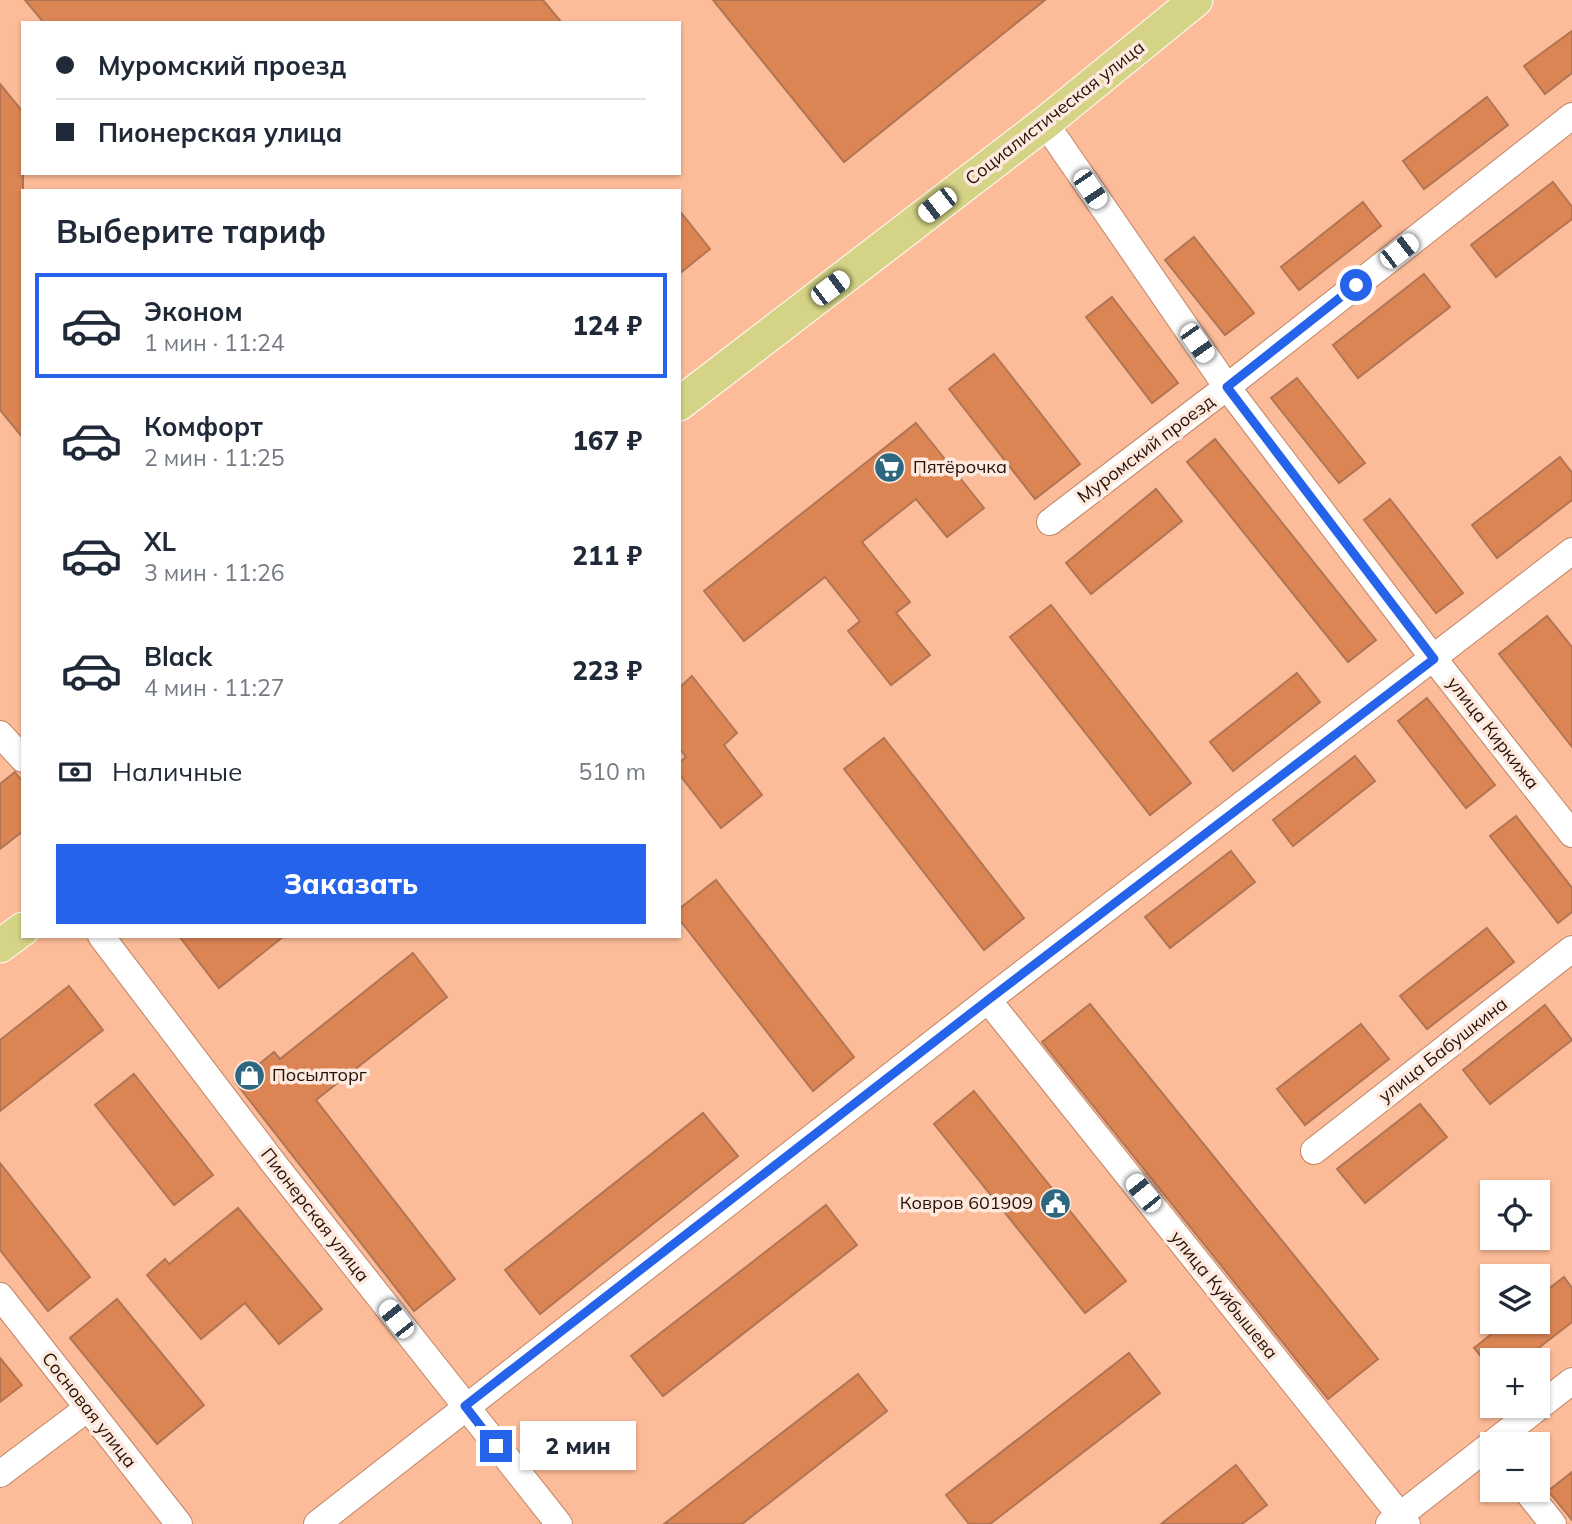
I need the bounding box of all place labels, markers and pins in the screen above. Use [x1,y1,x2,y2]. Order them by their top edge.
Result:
supermarket icon: Пятёрочка [873,450,907,484]
place label: Пятёрочка [913,455,1007,478]
shop icon: Посылторг [232,1058,266,1092]
place label: Посылторг [272,1063,367,1086]
public building icon: Ковров 601909 [1039,1186,1073,1220]
place label: Ковров 601909 [900,1191,1033,1214]

